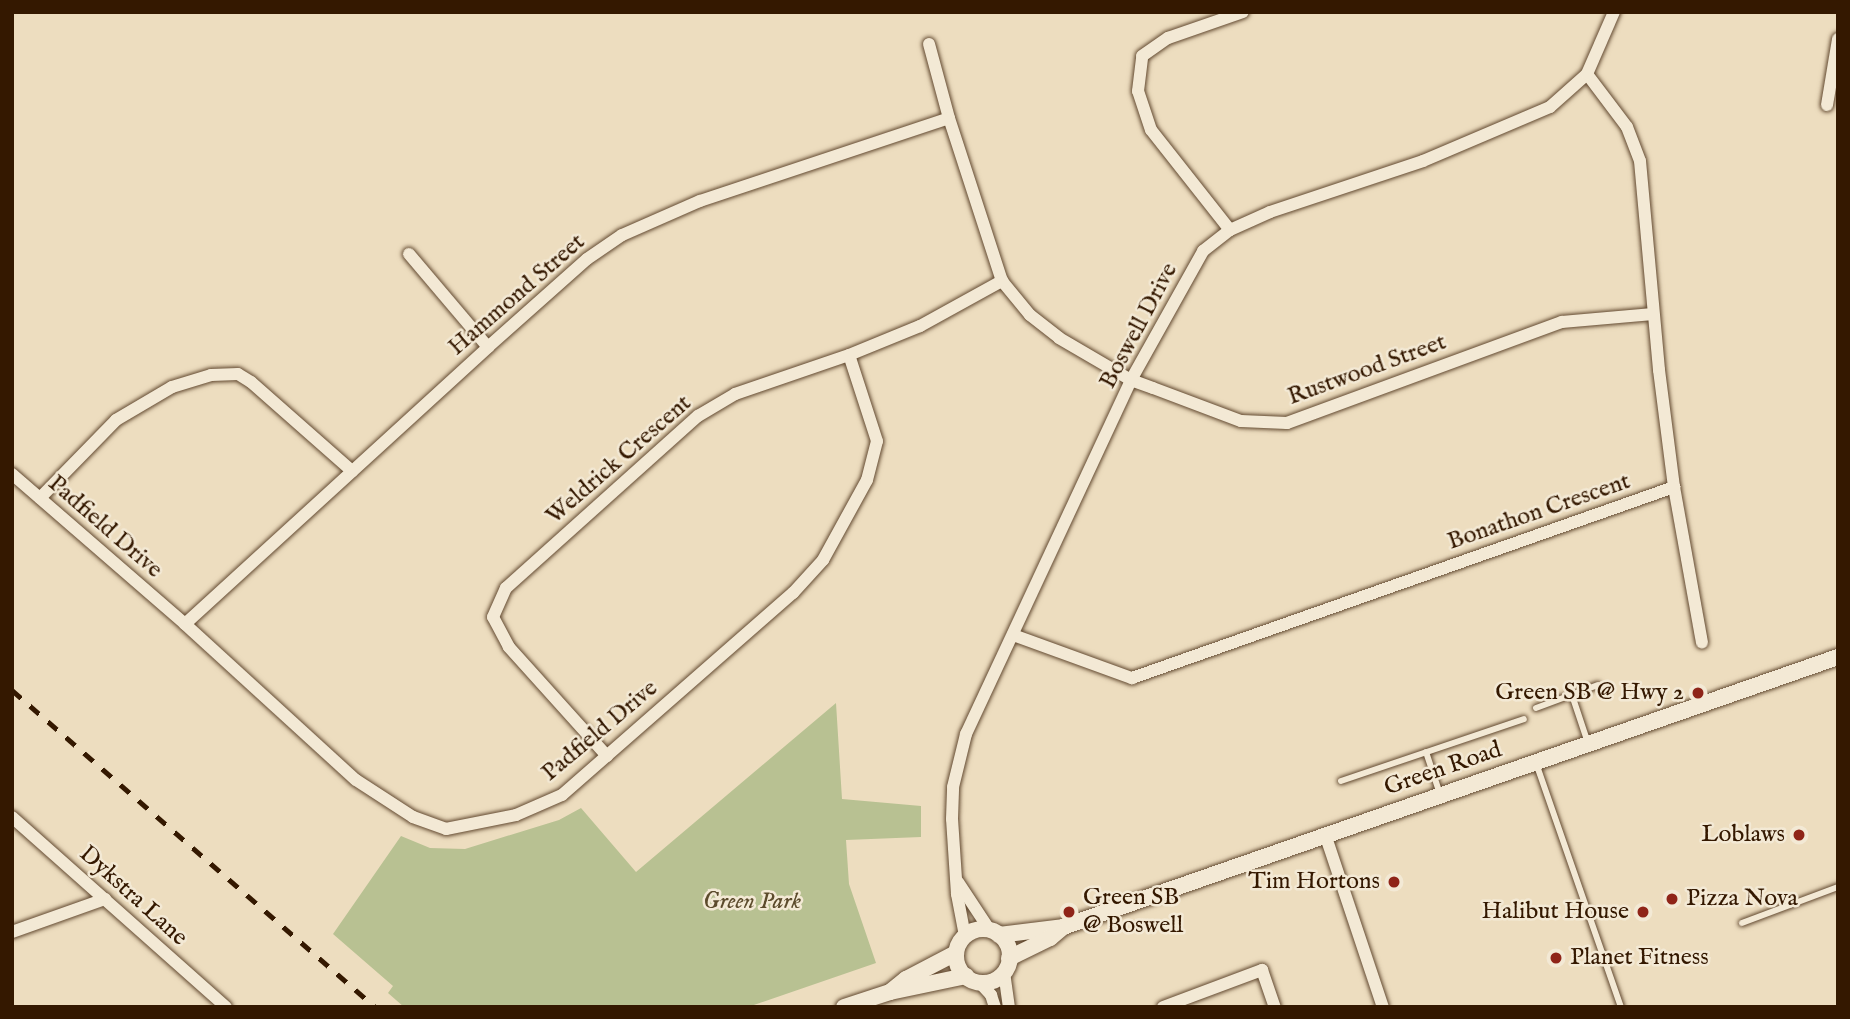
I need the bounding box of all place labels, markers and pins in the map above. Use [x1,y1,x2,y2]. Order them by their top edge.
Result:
place label: Green SB @ Hwy 2 [1495,679,1684,707]
marker: Green SB @ Hwy 2 [1690,685,1706,701]
place label: Loblaws [1701,821,1785,849]
marker: Loblaws [1791,827,1807,843]
place label: Tim Hortons [1248,868,1380,896]
marker: Tim Hortons [1386,874,1402,890]
place label: Green SB @ Boswell [1083,884,1183,940]
place label: Pizza Nova [1686,885,1798,913]
marker: Pizza Nova [1664,891,1680,907]
place label: Halibut House [1482,898,1629,926]
marker: Green SB @ Boswell [1061,904,1077,920]
marker: Halibut House [1635,904,1651,920]
place label: Planet Fitness [1570,944,1709,972]
marker: Planet Fitness [1548,950,1564,966]

